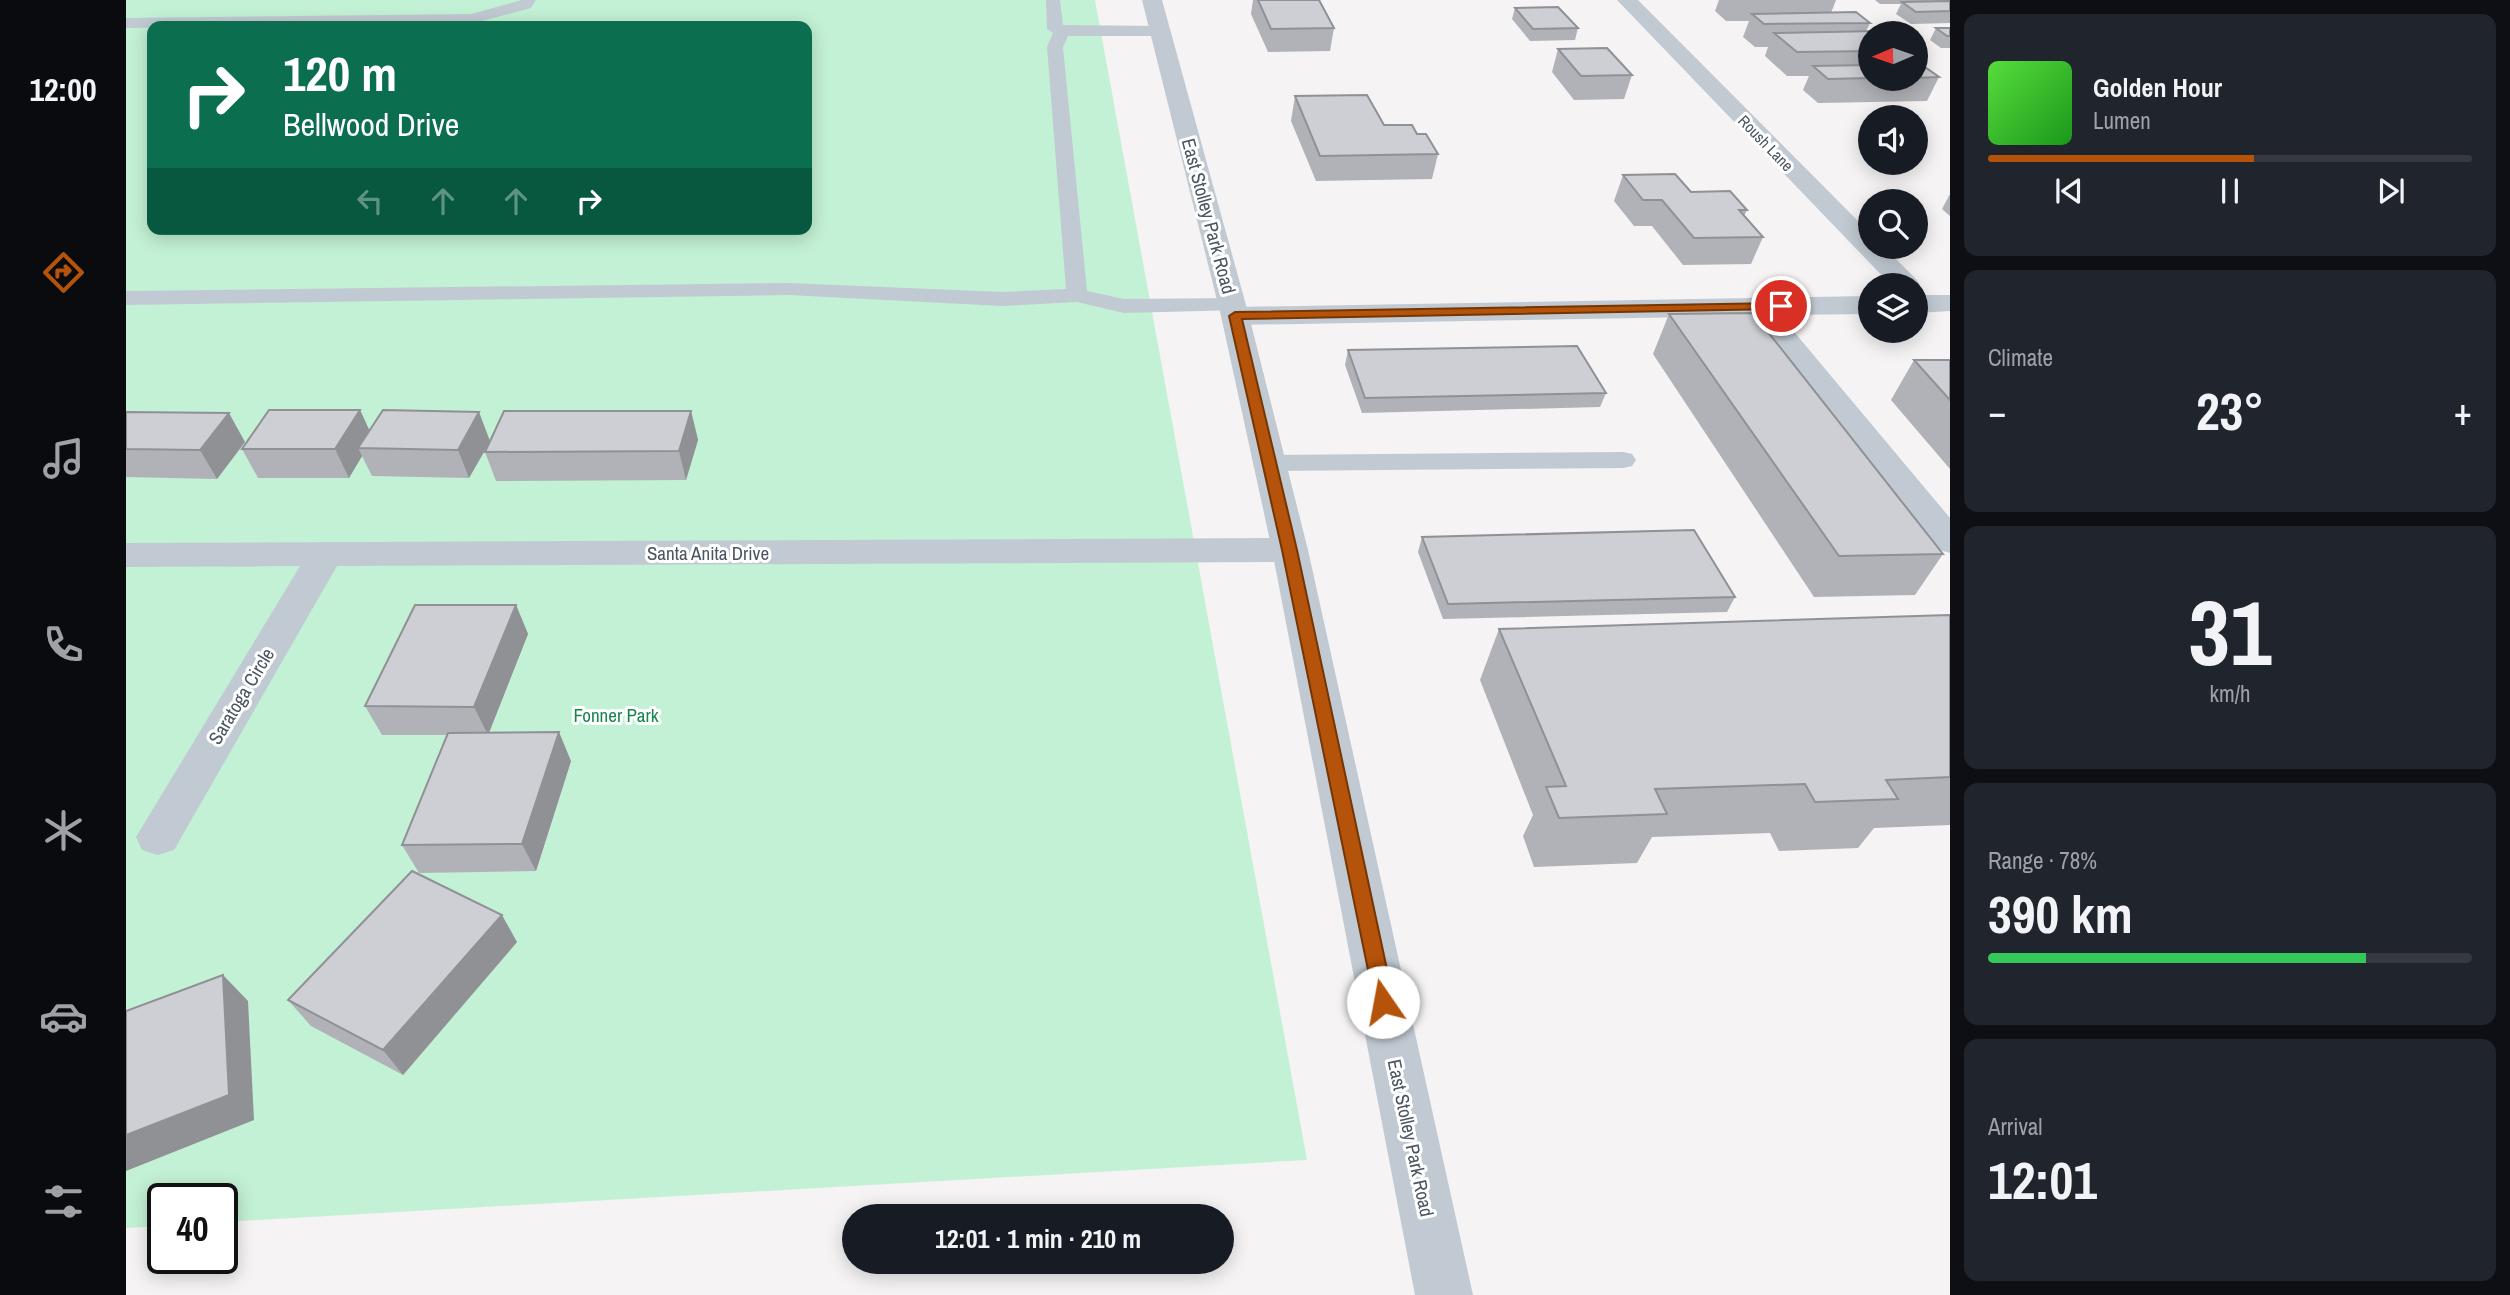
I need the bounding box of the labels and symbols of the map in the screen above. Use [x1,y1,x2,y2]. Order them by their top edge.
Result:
north arrow [1858,21,1928,91]
street label: Roush Lane [1734,110,1798,176]
street label: East Stolley Park Road [1176,135,1242,297]
pin [1751,276,1811,336]
street label: Santa Anita Drive [647,540,769,566]
street label: Saratoga Circle [202,643,280,749]
park label: Fonner Park [574,702,659,728]
position arrow [1346,965,1420,1039]
street label: East Stolley Park Road [1382,1057,1440,1219]
speed limit sign: 40 [147,1183,238,1274]

